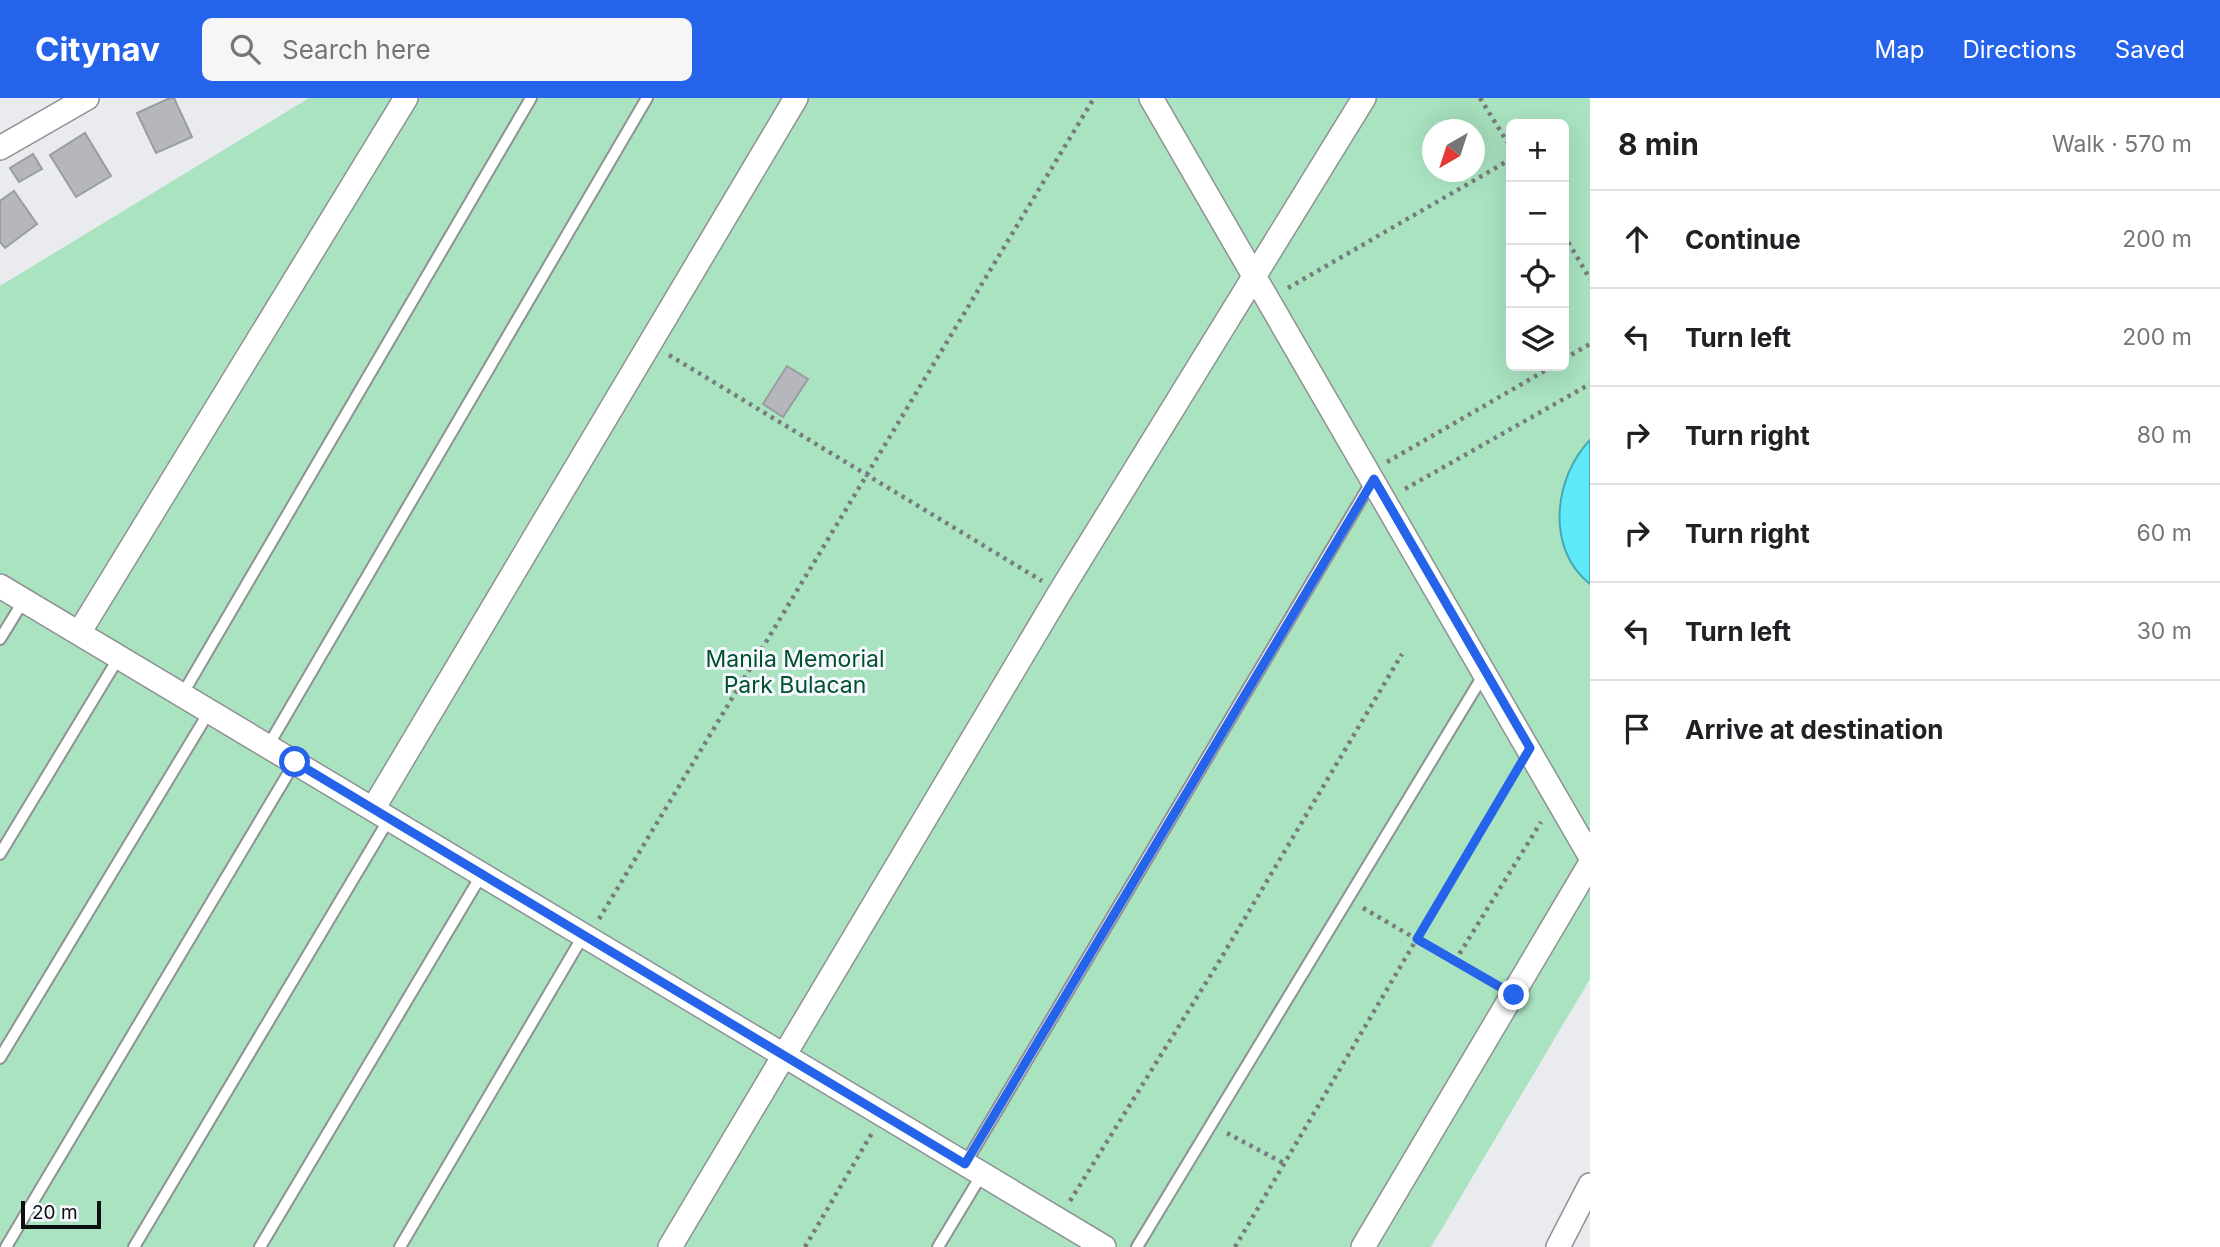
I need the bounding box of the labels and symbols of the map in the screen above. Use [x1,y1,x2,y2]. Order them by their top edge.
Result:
north arrow [1422,119,1485,182]
park label: Manila Memorial Park Bulacan [705,645,885,699]
route start [279,746,310,777]
route end [1498,979,1529,1010]
scale bar [21,1198,102,1230]

